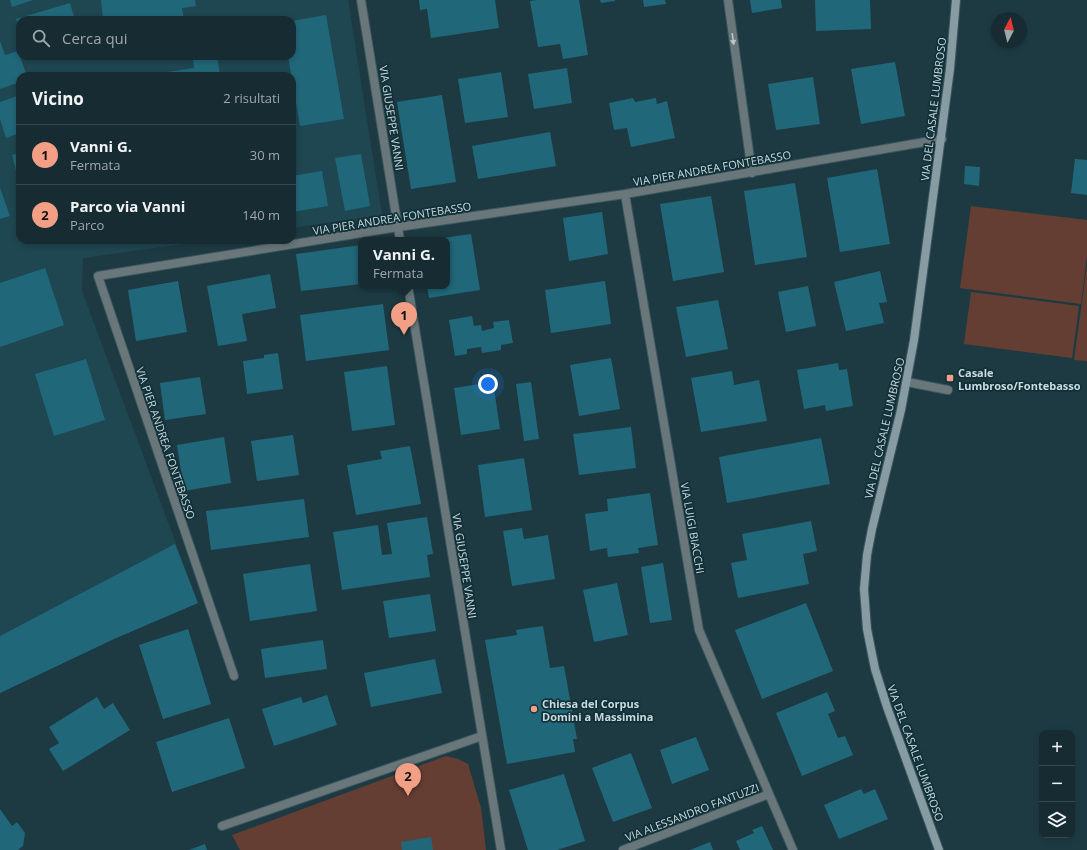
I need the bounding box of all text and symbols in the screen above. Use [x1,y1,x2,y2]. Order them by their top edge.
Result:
north arrow [991,12,1027,48]
search box [16,16,296,60]
icon: search [30,27,52,49]
text: Cerca qui [62,28,128,48]
one-way arrow [730,33,736,45]
street label: VIA DEL CASALE LUMBROSO [917,36,949,182]
street label: VIA GIUSEPPE VANNI [376,64,408,172]
text: Vicino [32,87,84,110]
text: 2 risultati [223,89,280,107]
text: Vanni G. [70,136,132,156]
text: 1 [41,146,49,164]
text: 30 m [250,146,280,164]
street label: VIA PIER ANDREA FONTEBASSO [632,147,792,189]
text: Fermata [70,156,120,174]
text: Parco via Vanni [70,196,185,216]
street label: VIA PIER ANDREA FONTEBASSO [312,198,472,238]
text: 2 [41,206,49,224]
text: 140 m [242,206,280,224]
text: Parco [70,216,104,234]
popup [358,237,450,289]
text: Vanni G. [373,244,435,264]
text: Fermata [373,264,423,282]
pin: 1 [391,302,417,335]
street label: VIA DEL CASALE LUMBROSO [860,356,908,500]
street label: VIA PIER ANDREA FONTEBASSO [133,365,199,521]
place label: Casale Lumbroso/Fontebasso [958,365,1081,393]
marker: Casale Lumbroso/Fontebasso [945,373,955,383]
your location [478,374,498,394]
street label: VIA LUIGI BIACCHI [678,481,708,575]
street label: VIA GIUSEPPE VANNI [449,512,481,620]
street label: VIA DEL CASALE LUMBROSO [884,683,948,823]
place label: Chiesa del Corpus Domini a Massimina [542,696,653,724]
marker: Chiesa del Corpus Domini a Massimina [529,704,539,714]
map controls [1039,730,1075,838]
button: + [1039,730,1075,766]
pin: 2 [395,763,421,796]
button: − [1039,766,1075,802]
street label: VIA ALESSANDRO FANTUZZI [623,779,761,845]
button: layers [1039,802,1075,838]

